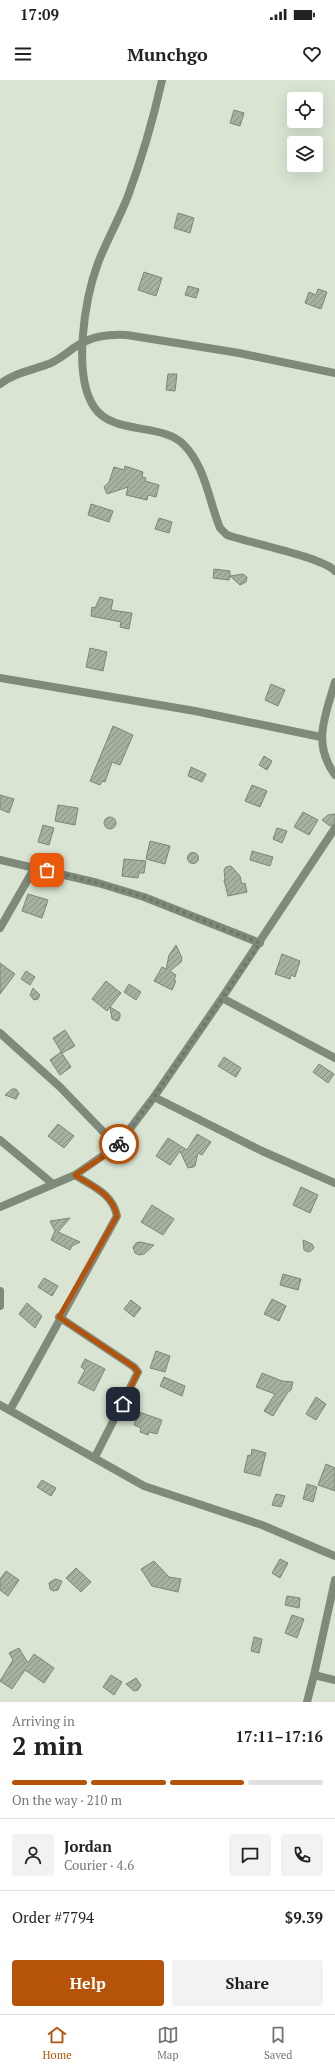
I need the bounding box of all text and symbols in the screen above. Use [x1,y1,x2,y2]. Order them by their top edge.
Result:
text: 17:09 [20,4,59,24]
text: Munchgo [127,42,208,66]
icon: menu [12,43,34,65]
icon: heart [301,43,323,65]
map controls [287,92,323,172]
button: locate [287,92,323,128]
button: layers [287,136,323,172]
pin [30,853,64,887]
icon: bag [36,859,58,881]
courier [99,1124,139,1164]
icon: bike [108,1133,130,1155]
pin [106,1387,140,1421]
icon: home [112,1393,134,1415]
text: Arriving in [12,1712,75,1730]
text: 17:11–17:16 [236,1726,323,1746]
text: 2 min [12,1728,83,1762]
text: On the way · 210 m [12,1791,122,1809]
button: person [12,1834,54,1876]
button: chat [229,1834,271,1876]
button: phone [281,1834,323,1876]
text: Jordan [64,1836,112,1856]
text: Courier · 4.6 [64,1856,134,1874]
text: Order #7794 [12,1907,94,1927]
text: $9.39 [285,1907,323,1927]
button: Help [12,1960,164,2006]
button: Share [172,1960,323,2006]
tab: Home [43,2024,72,2062]
tab: Map [157,2024,179,2062]
tab: Saved [264,2024,292,2062]

